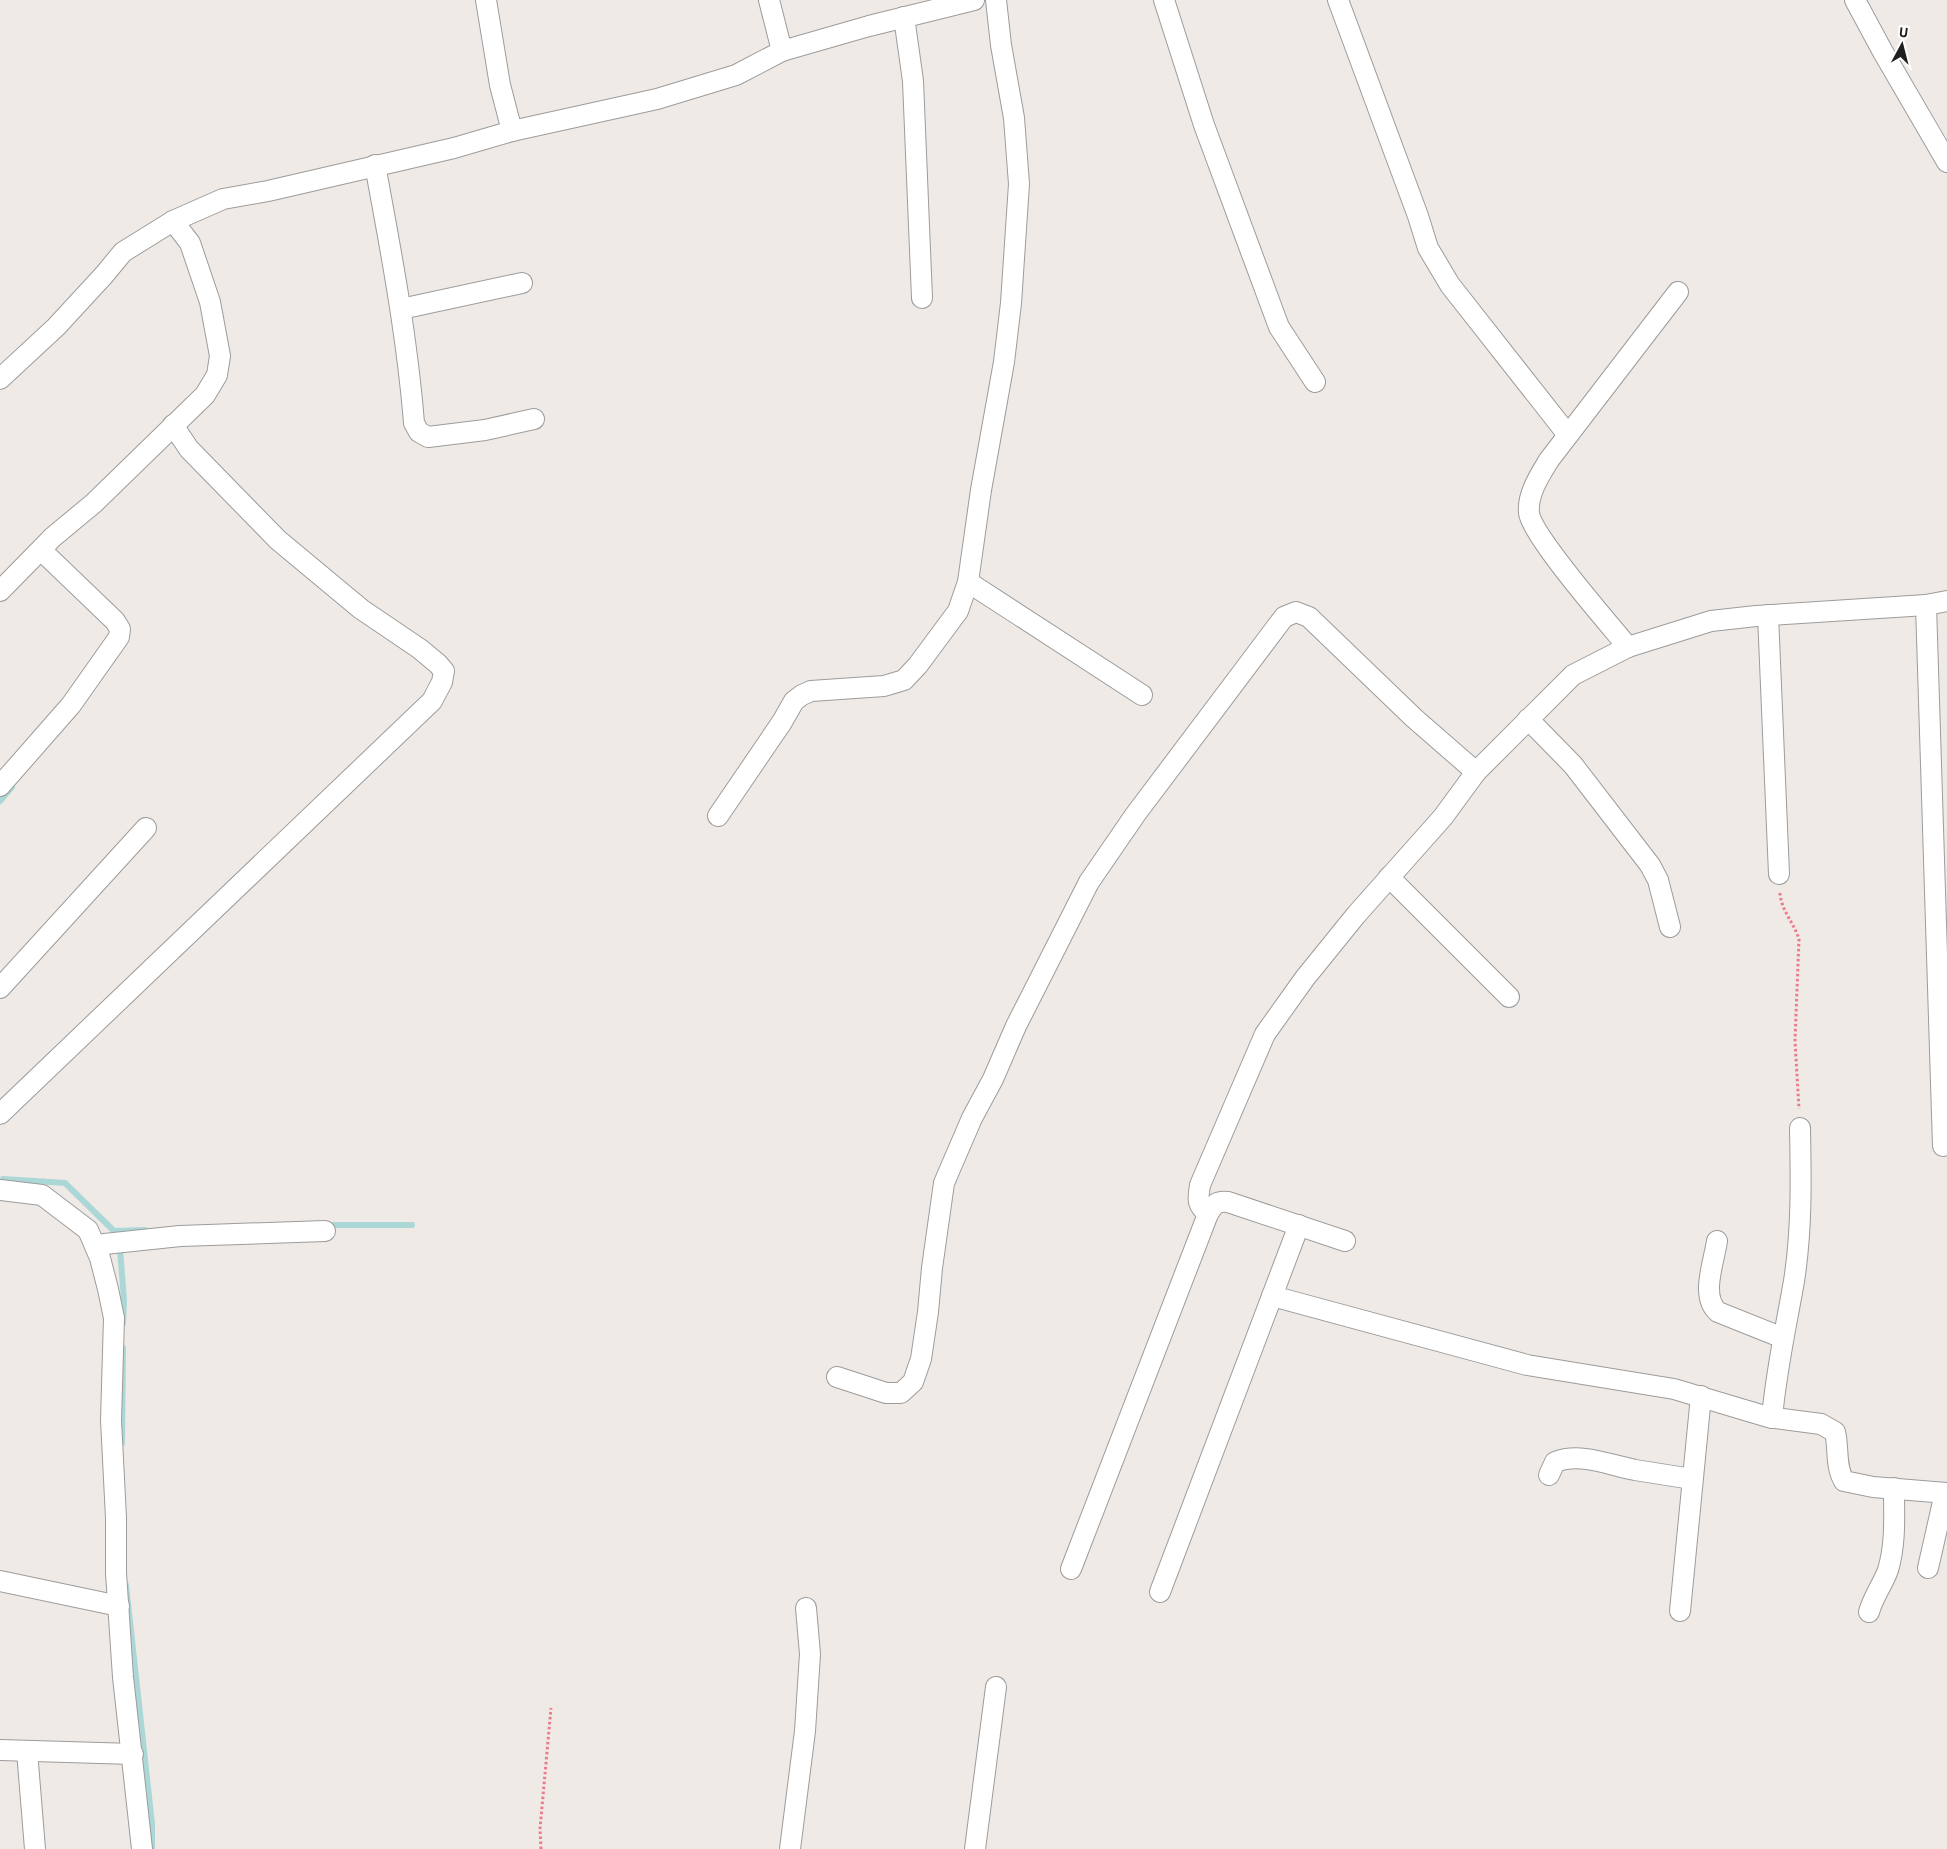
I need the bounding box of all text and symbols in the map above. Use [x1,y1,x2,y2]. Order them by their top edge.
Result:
north arrow [1877,20,1927,70]
text: U [1898,21,1909,43]

